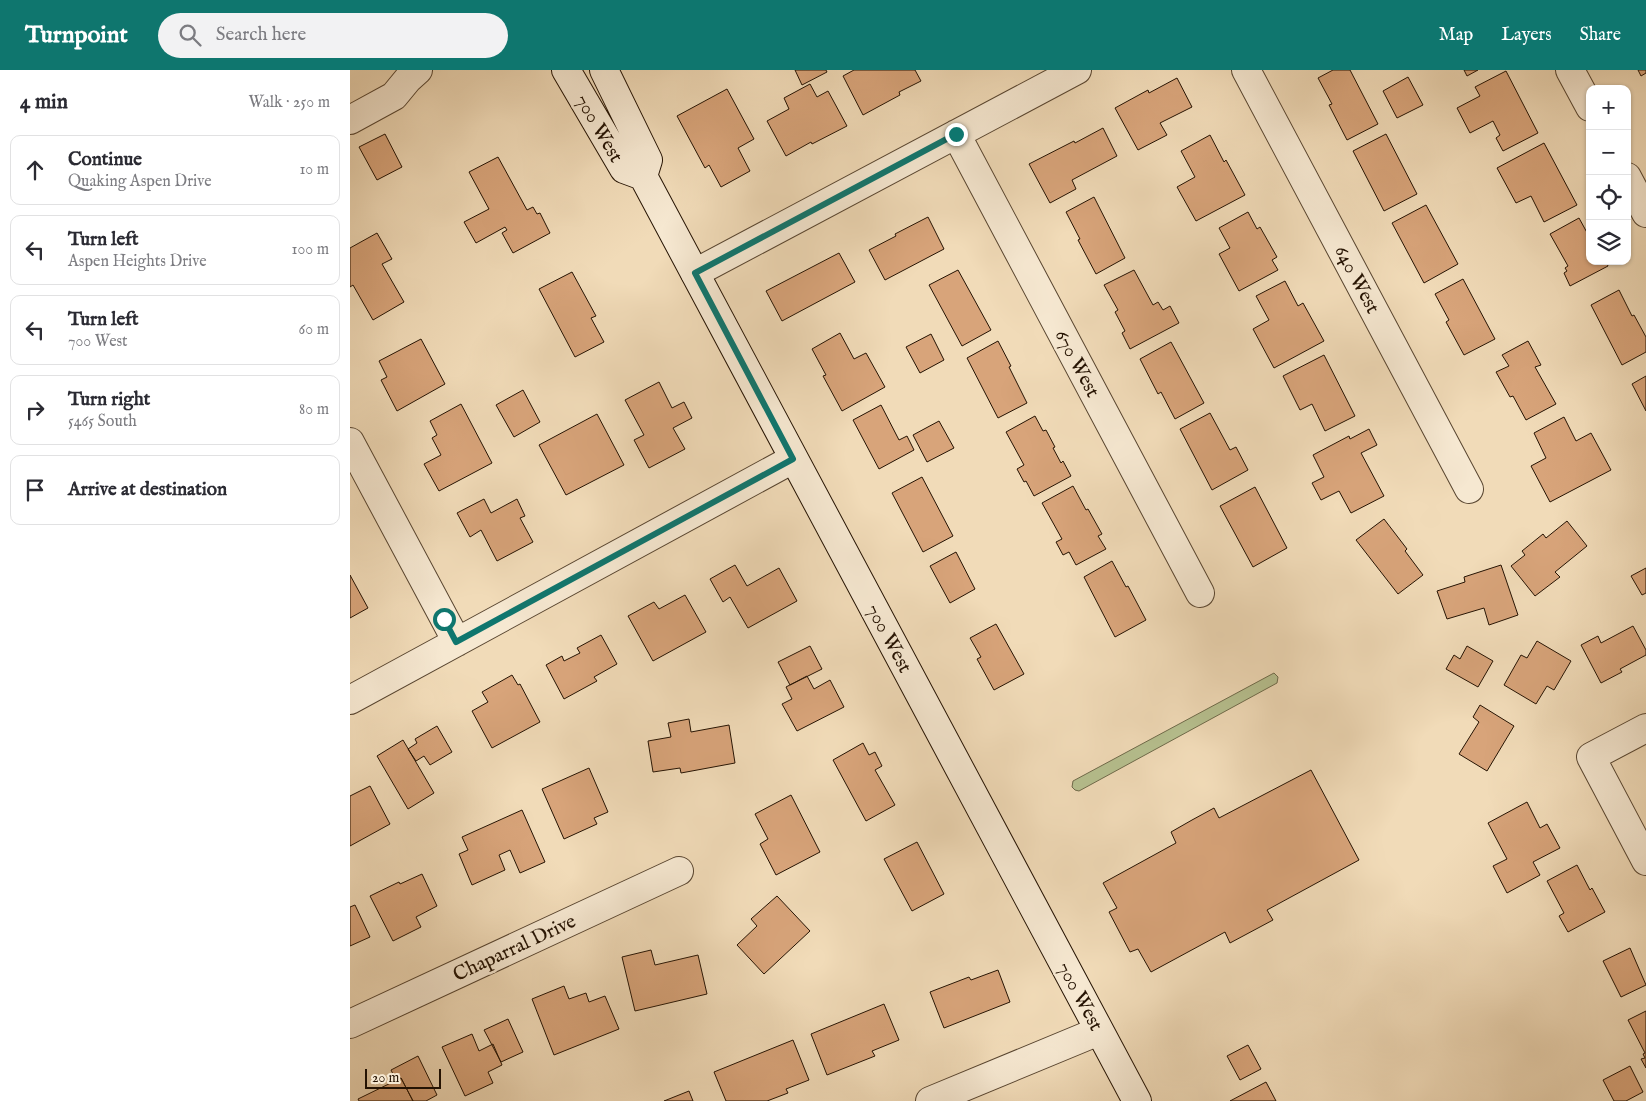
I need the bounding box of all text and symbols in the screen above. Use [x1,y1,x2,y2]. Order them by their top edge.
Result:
search box [158,13,508,58]
text: Turnpoint [25,20,128,51]
icon: search [176,21,204,49]
text: Search here [216,23,306,47]
text: Map [1439,24,1473,47]
text: Layers [1501,24,1552,47]
text: Share [1580,24,1621,47]
map controls [1586,85,1631,265]
button: + [1586,85,1631,130]
text: 4 min [20,89,68,116]
street label: 700 West [569,90,628,167]
text: Walk · 250 m [248,93,330,113]
route end [945,123,968,146]
button: − [1586,130,1631,175]
text: Continue [68,148,142,172]
icon: ahead [21,156,49,184]
text: 10 m [299,160,329,180]
text: Quaking Aspen Drive [68,172,212,192]
button: locate [1586,175,1631,220]
button: layers [1586,220,1631,265]
text: Turn left [68,228,139,252]
icon: left [21,236,49,264]
text: 100 m [292,240,329,260]
street label: 640 West [1328,241,1385,318]
text: Aspen Heights Drive [68,252,207,272]
text: Turn left [68,308,139,332]
icon: left [21,316,49,344]
text: 60 m [299,320,329,340]
street label: 670 West [1048,326,1105,402]
text: 700 West [68,332,128,352]
text: Turn right [68,388,150,412]
icon: right [21,396,49,424]
text: 80 m [299,400,329,420]
text: 5465 South [68,412,137,432]
icon: arrive [21,476,49,504]
text: Arrive at destination [68,478,227,502]
street label: 700 West [860,600,917,678]
route start [433,608,456,631]
street label: Chaparral Drive [449,909,580,988]
street label: 700 West [1051,958,1108,1036]
scale bar [365,1066,441,1089]
text: 20 m [372,1069,399,1087]

